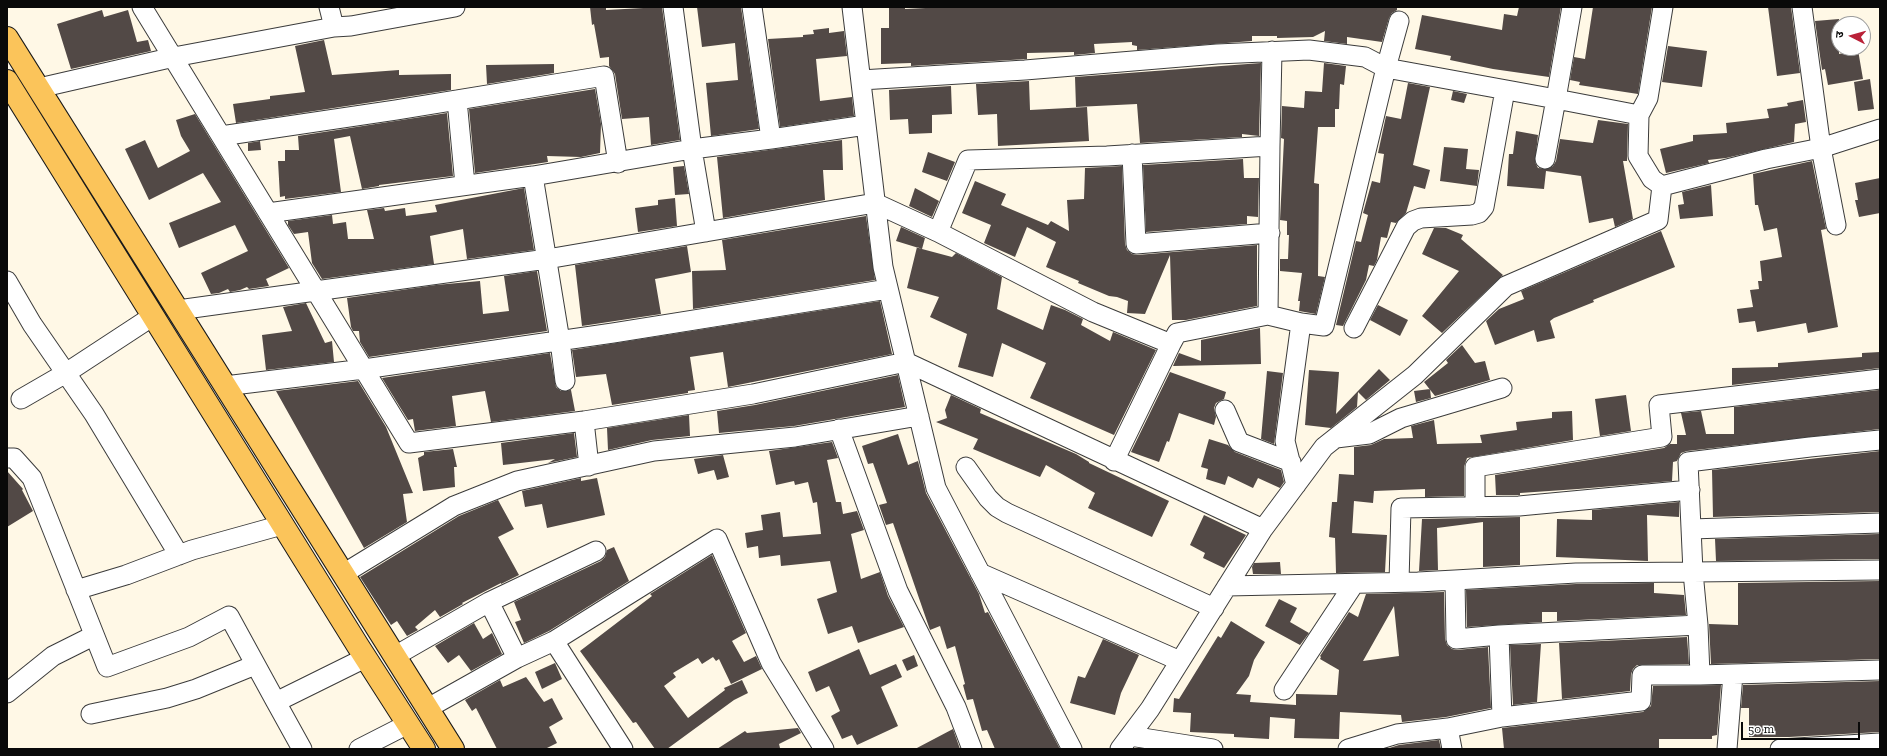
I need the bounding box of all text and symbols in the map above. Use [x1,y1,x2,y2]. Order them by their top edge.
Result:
north arrow [1831,16,1871,56]
text: उ [1833,31,1846,39]
scale bar [1743,714,1862,740]
text: 50 m [1748,722,1774,736]

